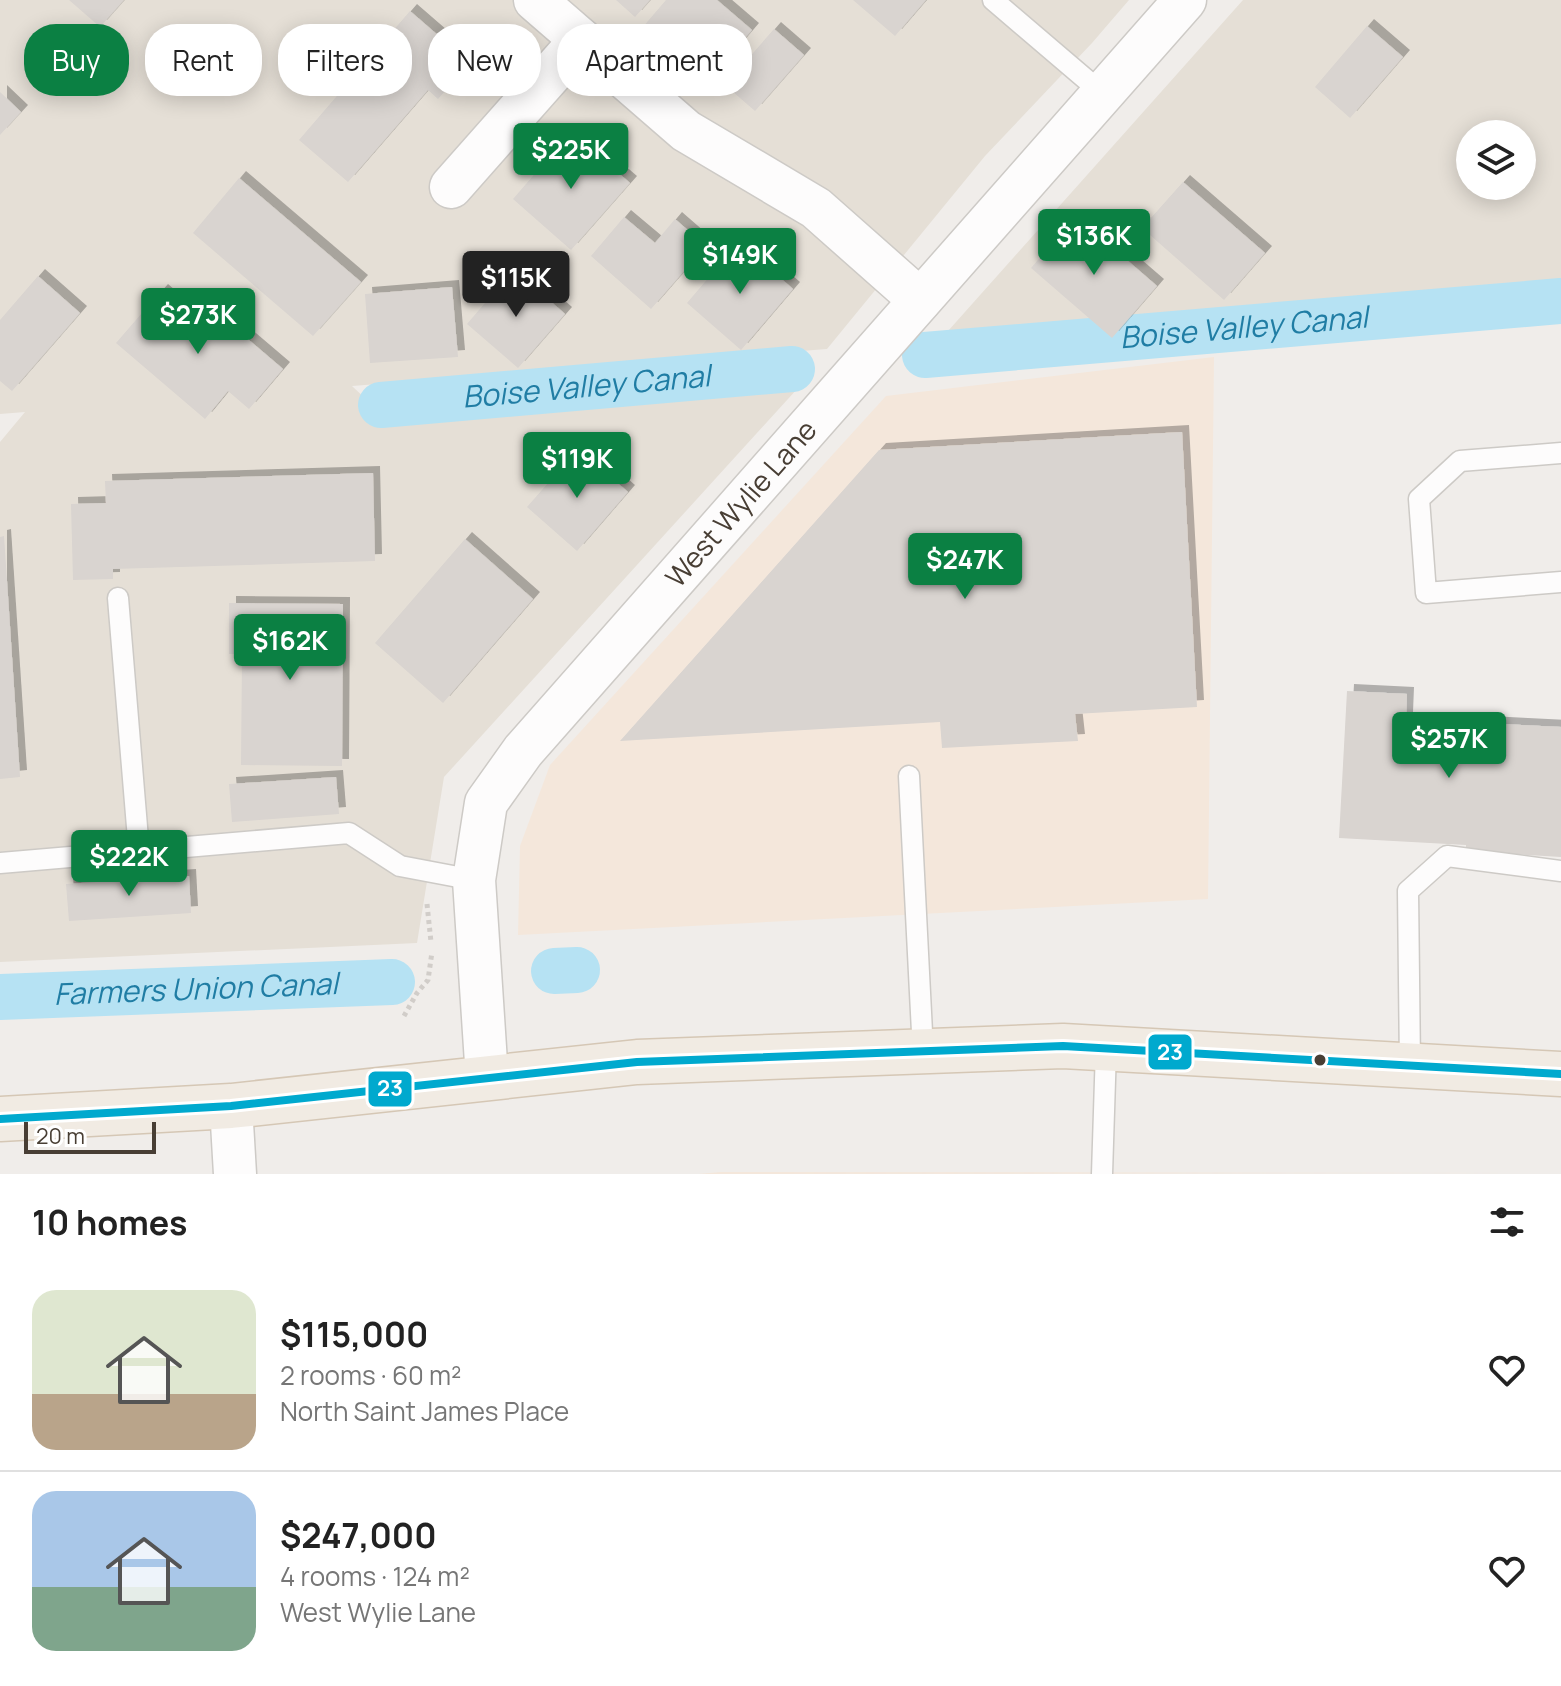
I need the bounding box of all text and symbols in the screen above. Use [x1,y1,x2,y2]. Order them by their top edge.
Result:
chip: Buy [24,24,129,96]
chip: Rent [145,24,262,96]
chip: Filters [278,24,412,96]
chip: New [428,24,541,96]
chip: Apartment [557,24,752,96]
map controls [1456,120,1536,200]
button: layers [1456,120,1536,200]
pin: $225K [515,123,627,191]
text: $225K [531,131,611,167]
pin: $136K [1038,209,1150,277]
text: $136K [1056,217,1132,253]
pin: $149K [684,228,796,296]
text: $149K [702,236,778,272]
pin: $115K [460,251,572,319]
text: $115K [480,259,552,295]
pin: $273K [142,288,254,356]
water label: Boise Valley Canal [1118,295,1373,357]
text: $273K [159,296,237,332]
water label: Boise Valley Canal [460,354,716,417]
street label: West Wylie Lane [656,411,824,595]
pin: $119K [521,432,633,500]
text: $119K [541,440,613,476]
pin: $247K [909,533,1021,601]
text: $247K [926,541,1004,577]
pin: $162K [234,614,346,682]
text: $162K [252,622,328,658]
pin: $257K [1393,712,1505,780]
text: $257K [1410,720,1488,756]
pin: $222K [73,830,185,898]
text: $222K [89,838,169,874]
water label: Farmers Union Canal [53,962,342,1014]
line badge: 23 [1147,1033,1193,1071]
text: 23 [1157,1037,1183,1067]
unlabelled marker [1312,1052,1328,1068]
line badge: 23 [367,1070,413,1108]
text: 23 [377,1073,403,1103]
scale bar [24,1118,156,1154]
text: 20 m [36,1121,85,1151]
text: 10 homes [32,1199,188,1245]
icon: filters [1485,1200,1529,1244]
text: $115,000 [280,1311,429,1357]
icon: home [96,1322,192,1418]
icon: heart [1485,1348,1529,1392]
text: 2 rooms · 60 m² [280,1357,462,1393]
text: North Saint James Place [280,1393,569,1429]
text: $247,000 [280,1512,437,1558]
icon: home [96,1523,192,1619]
icon: heart [1485,1549,1529,1593]
text: 4 rooms · 124 m² [280,1558,470,1594]
text: West Wylie Lane [280,1594,476,1630]

